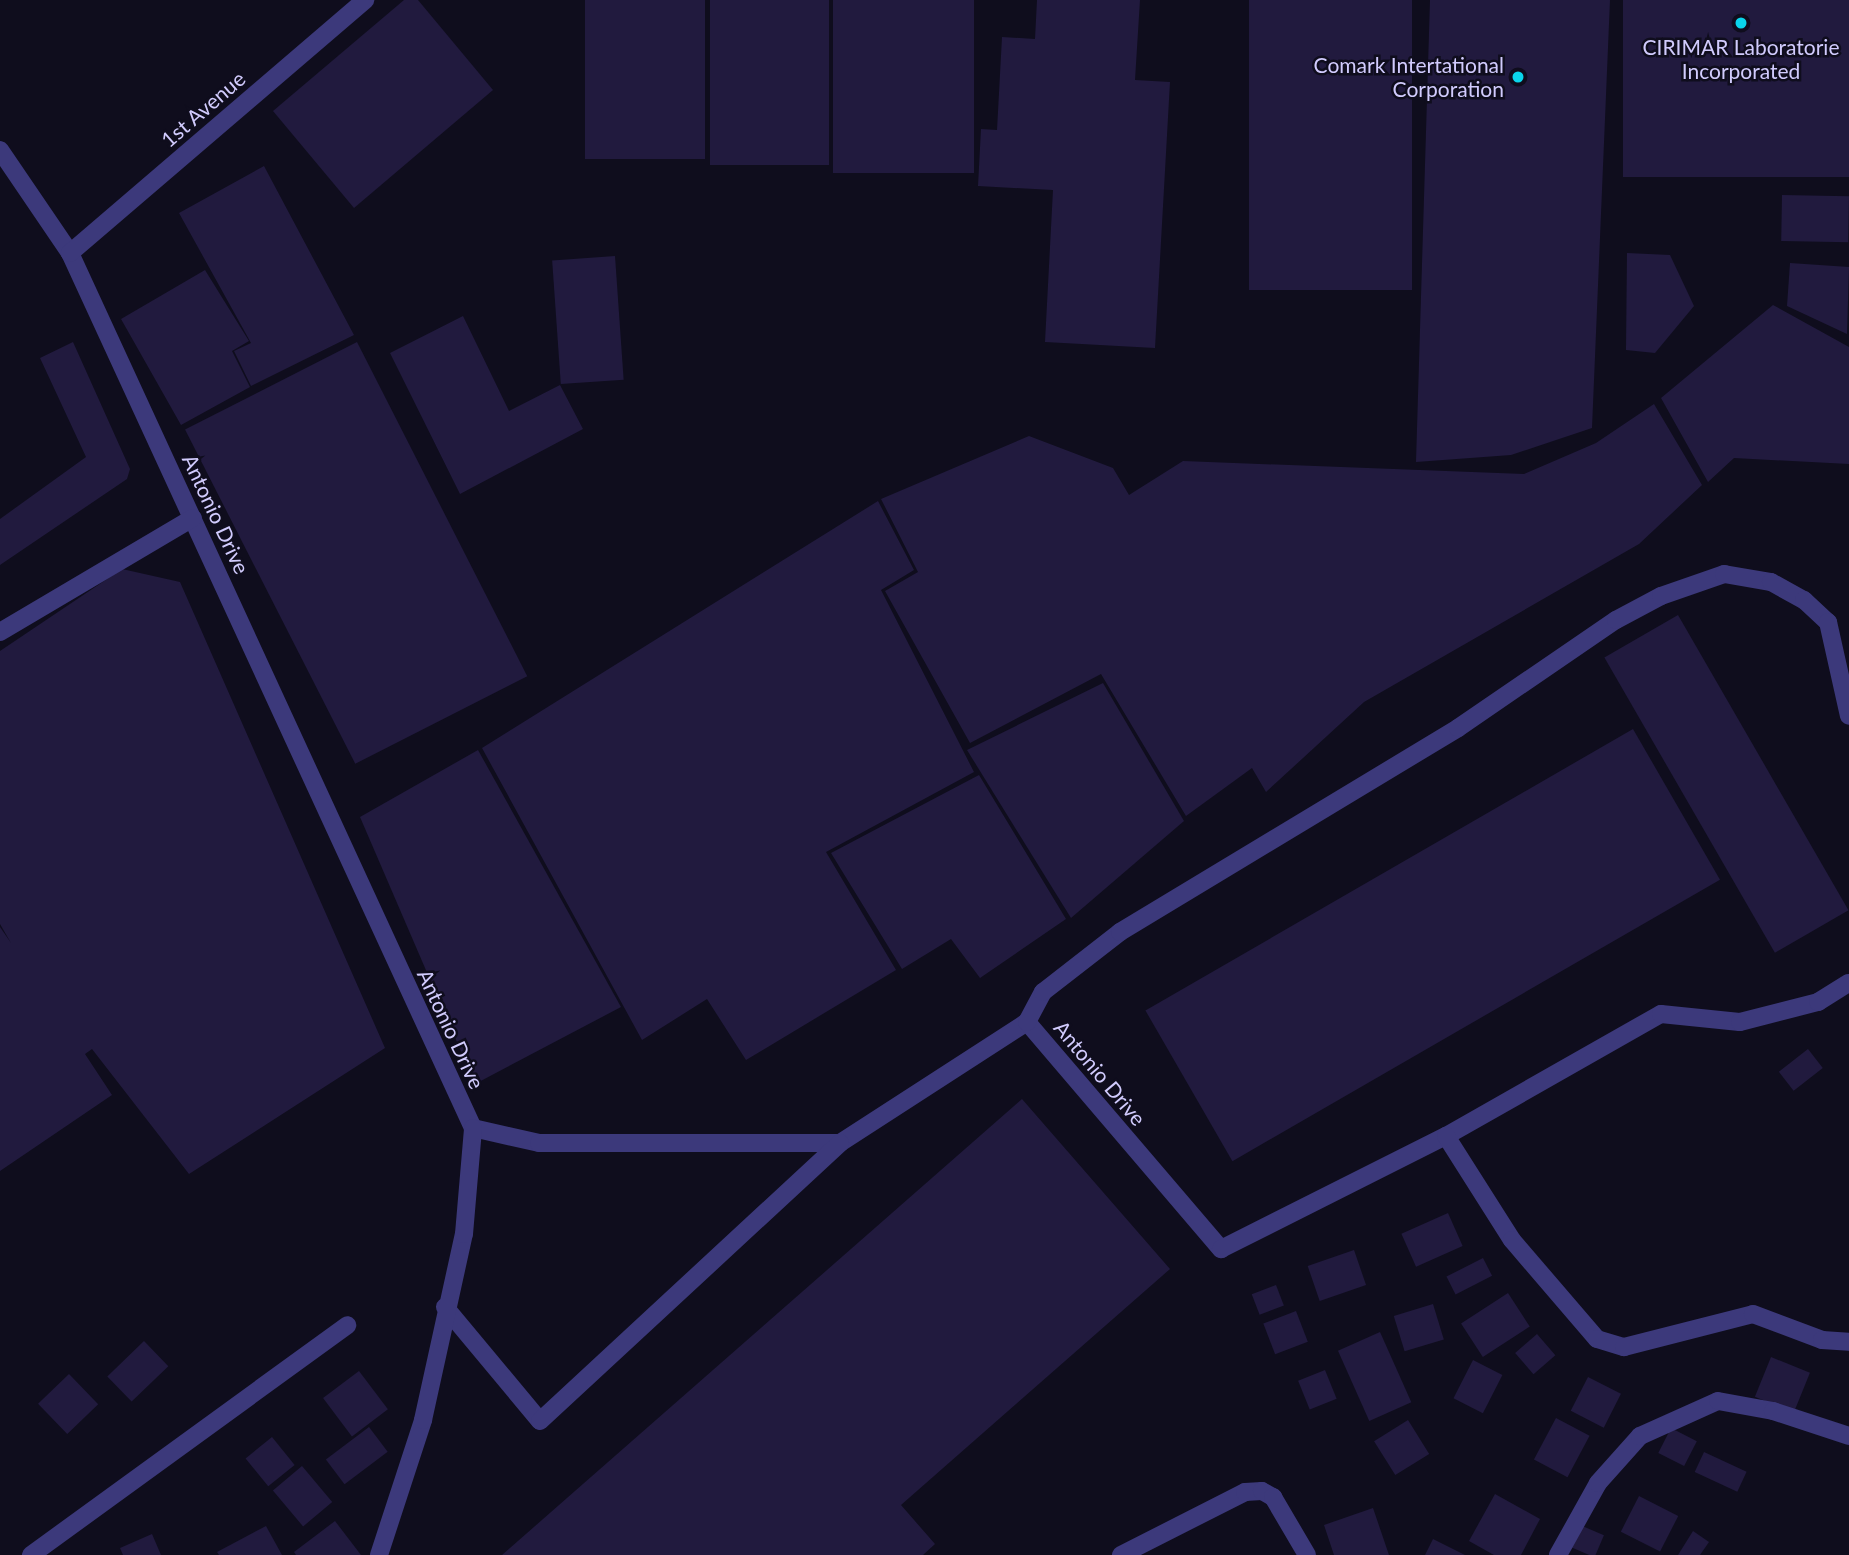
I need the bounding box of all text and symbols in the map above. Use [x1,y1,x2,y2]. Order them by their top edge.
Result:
marker: CIRIMAR Laboratorie Incorporated [1733,15,1749,31]
place label: CIRIMAR Laboratorie Incorporated [1642,34,1840,84]
place label: Comark Intertational Corporation [1314,52,1504,102]
street label: 1st Avenue [156,65,250,153]
marker: Comark Intertational Corporation [1510,69,1526,85]
street label: Antonio Drive [177,450,255,578]
street label: Antonio Drive [412,965,490,1093]
street label: Antonio Drive [1049,1015,1151,1131]

